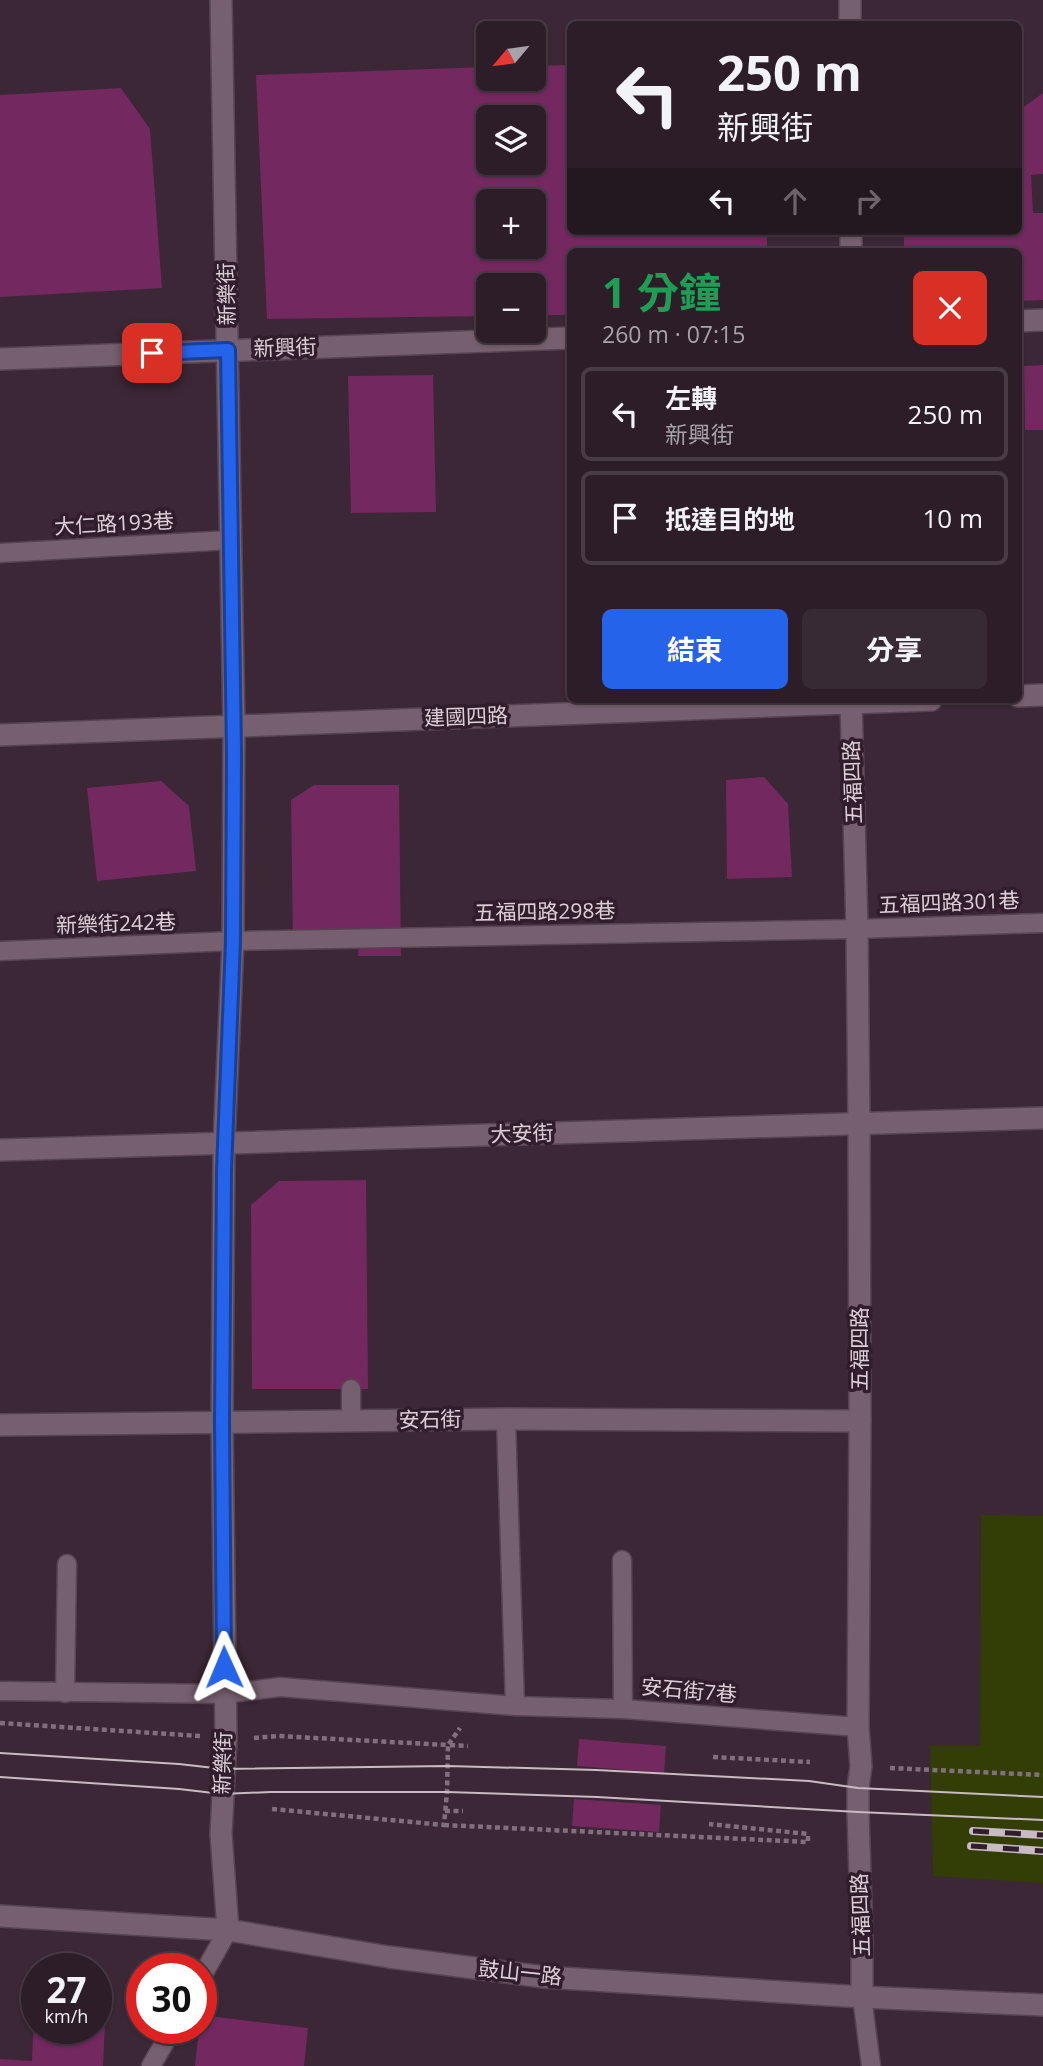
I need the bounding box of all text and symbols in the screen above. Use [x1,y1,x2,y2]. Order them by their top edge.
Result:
north arrow [476,21,546,91]
map controls [476,21,546,343]
text: 250 m [717,39,862,105]
icon: left [602,49,693,140]
button: layers [476,105,546,175]
text: 新興街 [717,105,813,148]
icon: left [703,182,741,220]
icon: ahead [776,182,814,220]
icon: right [849,182,887,220]
button: + [476,189,546,259]
street label: 新樂街 [211,262,241,326]
text: 1 分鐘 [602,263,721,320]
button: close [913,271,987,345]
button: − [476,273,546,343]
text: 260 m · 07:15 [602,318,745,350]
pin [122,323,182,383]
street label: 新興街 [253,332,317,362]
icon: arrive [133,334,171,372]
text: 左轉 [665,380,717,416]
icon: left [606,395,644,433]
text: 250 m [908,396,983,432]
text: 新興街 [665,418,734,450]
icon: arrive [606,499,644,537]
text: 10 m [922,500,983,536]
text: 抵達目的地 [665,501,795,537]
street label: 大仁路193巷 [53,506,175,540]
button: 結束 [602,609,788,689]
button: 分享 [802,609,987,689]
street label: 建國四路 [424,701,508,731]
street label: 五福四路 [837,740,867,824]
street label: 五福四路301巷 [878,886,1020,918]
street label: 五福四路298巷 [474,896,616,926]
street label: 新樂街242巷 [55,907,176,939]
street label: 大安街 [490,1118,554,1148]
street label: 五福四路 [845,1307,873,1391]
street label: 安石街 [398,1404,462,1434]
position arrow [187,1630,261,1704]
street label: 安石街7巷 [640,1672,738,1708]
street label: 新樂街 [207,1731,237,1795]
street label: 五福四路 [845,1873,875,1957]
speed limit sign: 30 [126,1953,217,2044]
street label: 鼓山一路 [477,1954,563,1990]
text: 27 [46,1966,87,2013]
text: km/h [45,2004,88,2028]

